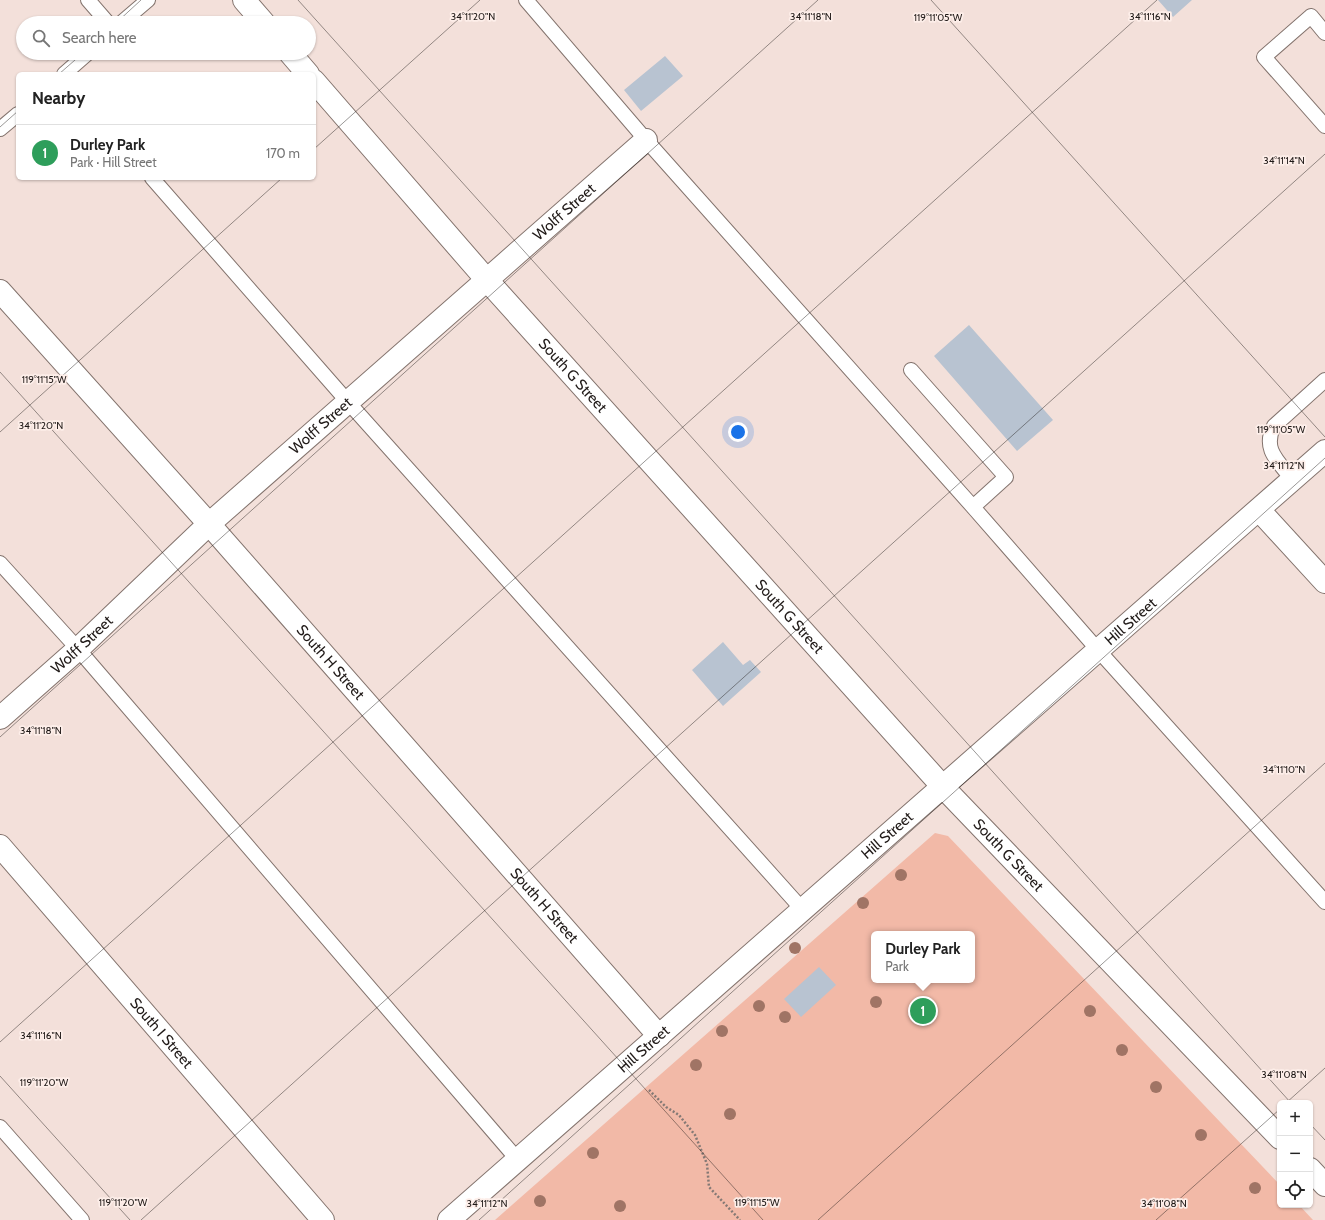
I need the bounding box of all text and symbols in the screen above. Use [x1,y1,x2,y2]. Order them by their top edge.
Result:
text: 34°11'20"N [451,10,495,23]
text: 34°11'18"N [790,10,832,23]
text: 34°11'16"N [1129,10,1171,23]
text: 119°11'05"W [914,11,963,24]
search box [16,16,316,60]
icon: search [30,27,52,49]
text: Search here [62,29,137,47]
text: Nearby [32,88,85,108]
text: Durley Park [70,136,145,154]
text: 1 [43,145,47,161]
text: 170 m [266,145,300,161]
text: Park · Hill Street [70,154,157,170]
text: 34°11'14"N [1263,154,1305,167]
street label: Wolff Street [529,180,599,244]
street label: South G Street [535,335,611,416]
text: 119°11'15"W [22,373,67,386]
street label: Wolff Street [286,394,356,458]
text: 34°11'20"N [19,419,63,432]
your location [728,422,748,442]
text: 119°11'05"W [1257,423,1306,436]
text: 34°11'12"N [1264,459,1305,472]
street label: South G Street [751,576,827,657]
street label: Hill Street [1101,594,1160,649]
street label: Wolff Street [47,612,116,677]
street label: South H Street [293,621,368,703]
text: 34°11'18"N [20,724,62,737]
text: 34°11'10"N [1263,763,1305,776]
street label: Hill Street [858,808,917,863]
street label: South G Street [970,815,1047,895]
street label: South H Street [507,864,582,947]
popup [871,931,975,983]
text: Durley Park [885,940,961,958]
text: Park [885,958,909,974]
street label: South I Street [126,994,197,1072]
pin: 1 [910,996,936,1026]
street label: Hill Street [614,1022,673,1077]
text: 34°11'16"N [20,1029,62,1042]
text: 34°11'08"N [1261,1068,1307,1081]
text: 119°11'20"W [20,1076,69,1089]
map controls [1277,1100,1313,1208]
button: + [1277,1100,1313,1136]
button: − [1277,1136,1313,1172]
button: locate [1277,1172,1313,1208]
text: 119°11'20"W [99,1196,148,1209]
text: 119°11'15"W [735,1196,780,1209]
text: 34°11'12"N [467,1197,508,1210]
text: 34°11'08"N [1141,1197,1187,1210]

